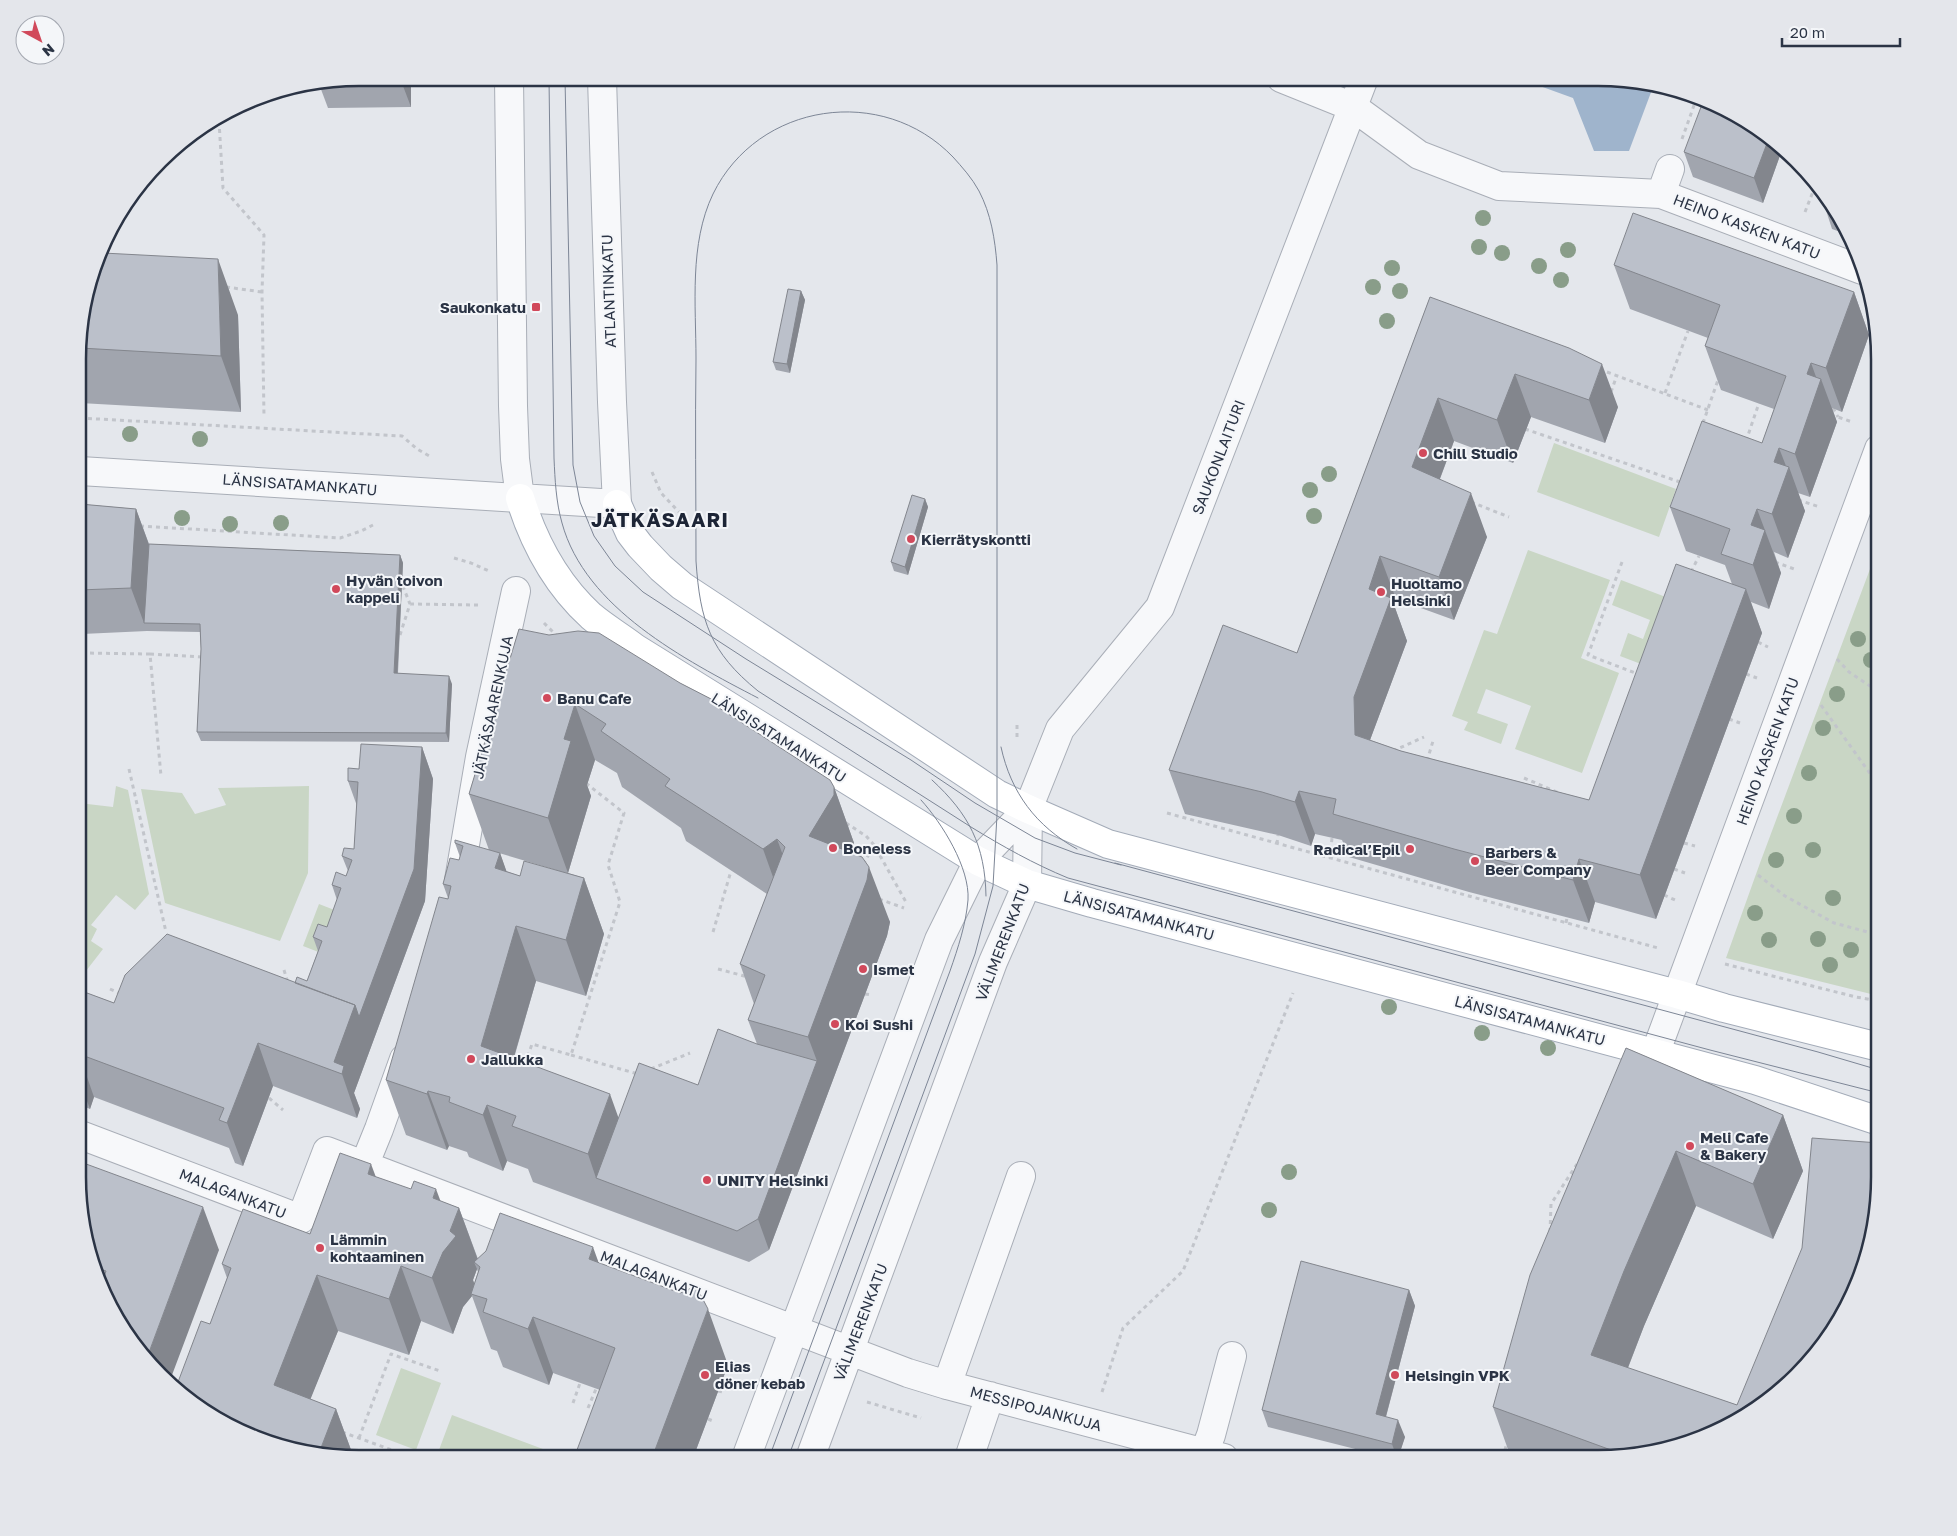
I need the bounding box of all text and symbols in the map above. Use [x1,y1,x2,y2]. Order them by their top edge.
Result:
north arrow [15,15,65,65]
scale bar [1782,15,1900,47]
text: 20 m [1790,23,1825,41]
text: N [39,40,58,60]
street label: HEINO KASKEN KATU [1671,190,1823,262]
street label: ATLANTINKATU [597,234,619,348]
place label: Saukonkatu [440,298,526,316]
marker: Saukonkatu [530,301,542,313]
street label: SAUKONLAITURI [1188,397,1248,517]
place label: Chill Studio [1433,444,1518,462]
marker: Chill Studio [1417,447,1429,459]
street label: LÄNSISATAMANKATU [222,470,378,498]
district label: JÄTKÄSAARI [591,507,729,531]
place label: Kierrätyskontti [921,530,1031,548]
marker: Kierrätyskontti [905,533,917,545]
place label: Hyvän toivon kappeli [346,571,443,606]
place label: Huoltamo Helsinki [1391,574,1462,609]
marker: Hyvän toivon kappeli [330,583,342,595]
marker: Huoltamo Helsinki [1375,586,1387,598]
street label: JÄTKÄSAARENKUJA [468,634,516,780]
street label: HEINO KASKEN KATU [1732,675,1802,827]
street label: LÄNSISATAMANKATU [708,688,850,786]
place label: Banu Cafe [557,689,632,707]
marker: Banu Cafe [541,692,553,704]
place label: Boneless [843,839,911,857]
place label: Radical’Epil [1313,840,1400,858]
marker: Boneless [827,842,839,854]
marker: Radical’Epil [1404,843,1416,855]
place label: Barbers & Beer Company [1485,843,1591,878]
marker: Barbers & Beer Company [1469,855,1481,867]
street label: VÄLIMERENKATU [971,881,1033,1003]
street label: LÄNSISATAMANKATU [1062,886,1216,944]
place label: Ismet [873,960,914,978]
marker: Ismet [857,963,869,975]
street label: LÄNSISATAMANKATU [1453,991,1607,1049]
place label: Koi Sushi [845,1015,913,1033]
marker: Koi Sushi [829,1018,841,1030]
place label: Jallukka [481,1050,543,1068]
marker: Jallukka [465,1053,477,1065]
place label: Meli Cafe & Bakery [1700,1128,1769,1163]
marker: Meli Cafe & Bakery [1684,1140,1696,1152]
street label: MALAGANKATU [177,1164,289,1222]
place label: UNITY Helsinki [717,1171,828,1189]
marker: UNITY Helsinki [701,1174,713,1186]
place label: Lämmin kohtaaminen [330,1230,424,1265]
marker: Lämmin kohtaaminen [314,1242,326,1254]
street label: MALAGANKATU [598,1246,710,1304]
street label: VÄLIMERENKATU [829,1261,891,1383]
place label: Elias döner kebab [715,1357,805,1392]
place label: Helsingin VPK [1405,1366,1510,1384]
marker: Elias döner kebab [699,1369,711,1381]
marker: Helsingin VPK [1389,1369,1401,1381]
street label: MESSIPOJANKUJA [968,1382,1104,1434]

